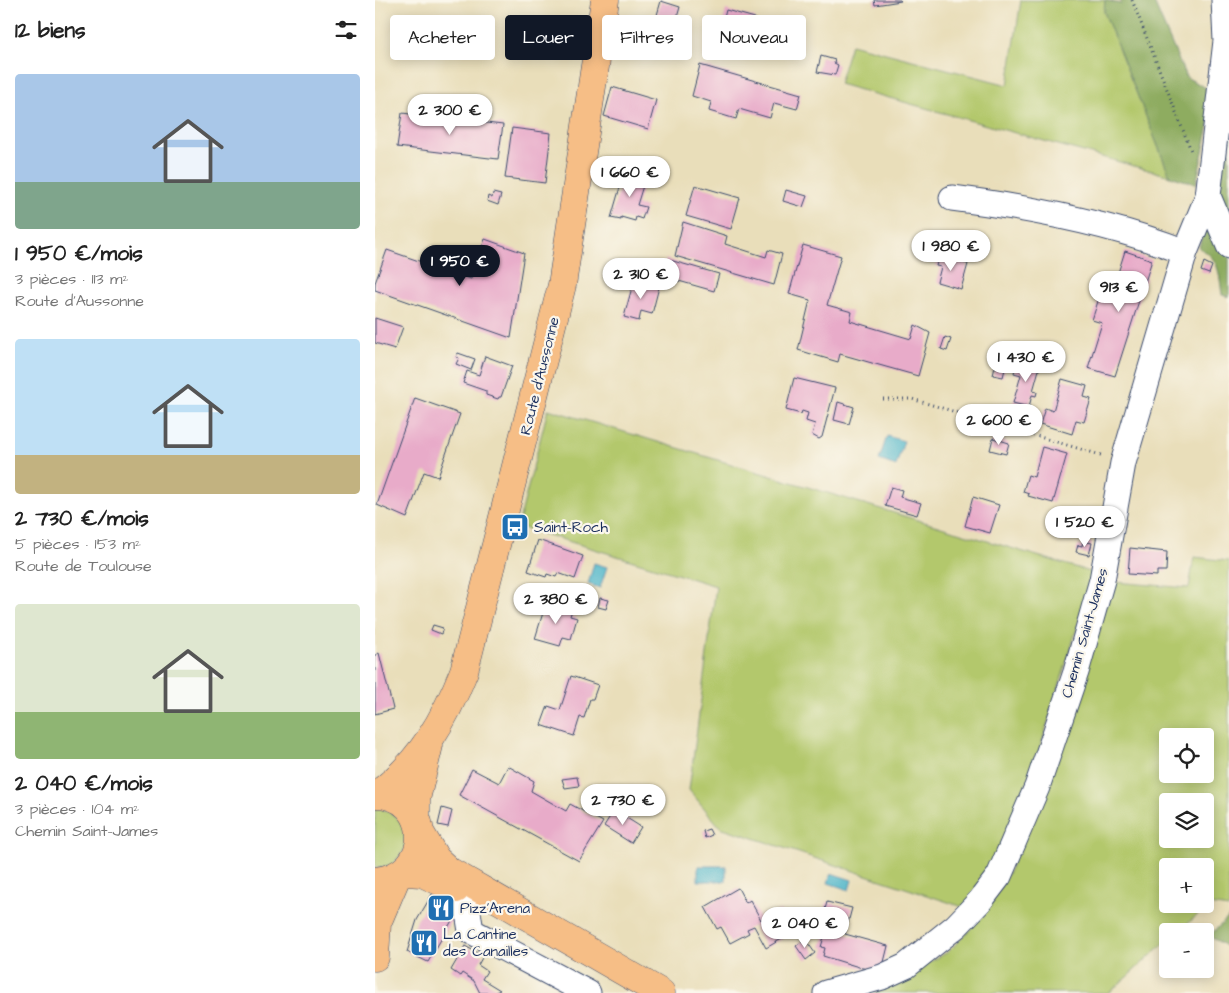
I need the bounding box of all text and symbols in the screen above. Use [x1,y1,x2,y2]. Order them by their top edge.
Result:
chip: Acheter [390,15,495,60]
chip: Louer [505,15,592,60]
chip: Filtres [602,15,692,60]
chip: Nouveau [702,15,806,60]
text: 12 biens [15,16,86,45]
icon: filters [332,16,360,44]
pin: 2 300 € [404,94,496,136]
text: 2 300 € [418,99,482,121]
icon: home [143,106,233,196]
pin: 1 660 € [584,156,676,198]
text: 1 660 € [601,161,659,183]
pin: 1 980 € [905,230,997,272]
text: 1 980 € [922,235,980,257]
text: 1 950 €/mois [15,239,143,268]
pin: 1 950 € [414,244,506,287]
text: 1 950 € [431,250,489,272]
pin: 2 310 € [595,258,687,300]
text: 2 310 € [614,263,668,285]
text: 3 pièces · 113 m² [15,268,129,290]
pin: 913 € [1084,270,1154,313]
text: 913 € [1100,276,1138,298]
text: Route d'Aussonne [15,290,144,312]
street label: Route d'Aussonne [515,315,565,437]
pin: 1 430 € [980,340,1072,383]
text: 1 430 € [998,346,1054,368]
icon: home [143,371,233,461]
pin: 2 600 € [953,404,1045,446]
text: 2 600 € [967,409,1031,431]
text: 2 730 €/mois [15,504,149,533]
pin: 1 520 € [1039,506,1131,548]
text: 1 520 € [1056,511,1114,533]
bus stop icon: Saint-Roch [500,512,530,542]
place label: Saint-Roch [534,517,608,538]
text: 5 pièces · 153 m² [15,533,141,555]
text: Route de Toulouse [15,555,152,577]
street label: Chemin Saint-James [1056,565,1114,700]
pin: 2 380 € [510,582,602,625]
text: 2 380 € [524,588,588,610]
icon: home [143,636,233,726]
map controls [1159,728,1214,978]
button: locate [1159,728,1214,783]
text: 2 040 €/mois [15,769,153,798]
pin: 2 730 € [577,784,669,826]
text: 2 730 € [592,789,654,811]
button: layers [1159,793,1214,848]
text: 3 pièces · 104 m² [15,798,139,820]
text: Chemin Saint-James [15,820,158,842]
button: + [1159,858,1214,913]
restaurant icon: Pizz'Arena [426,893,456,923]
place label: Pizz'Arena [460,898,531,919]
pin: 2 040 € [759,906,851,949]
text: 2 040 € [772,912,838,934]
button: − [1159,923,1214,978]
place label: La Cantine des Canailles [443,924,529,962]
restaurant icon: La Cantine des Canailles [409,928,439,958]

